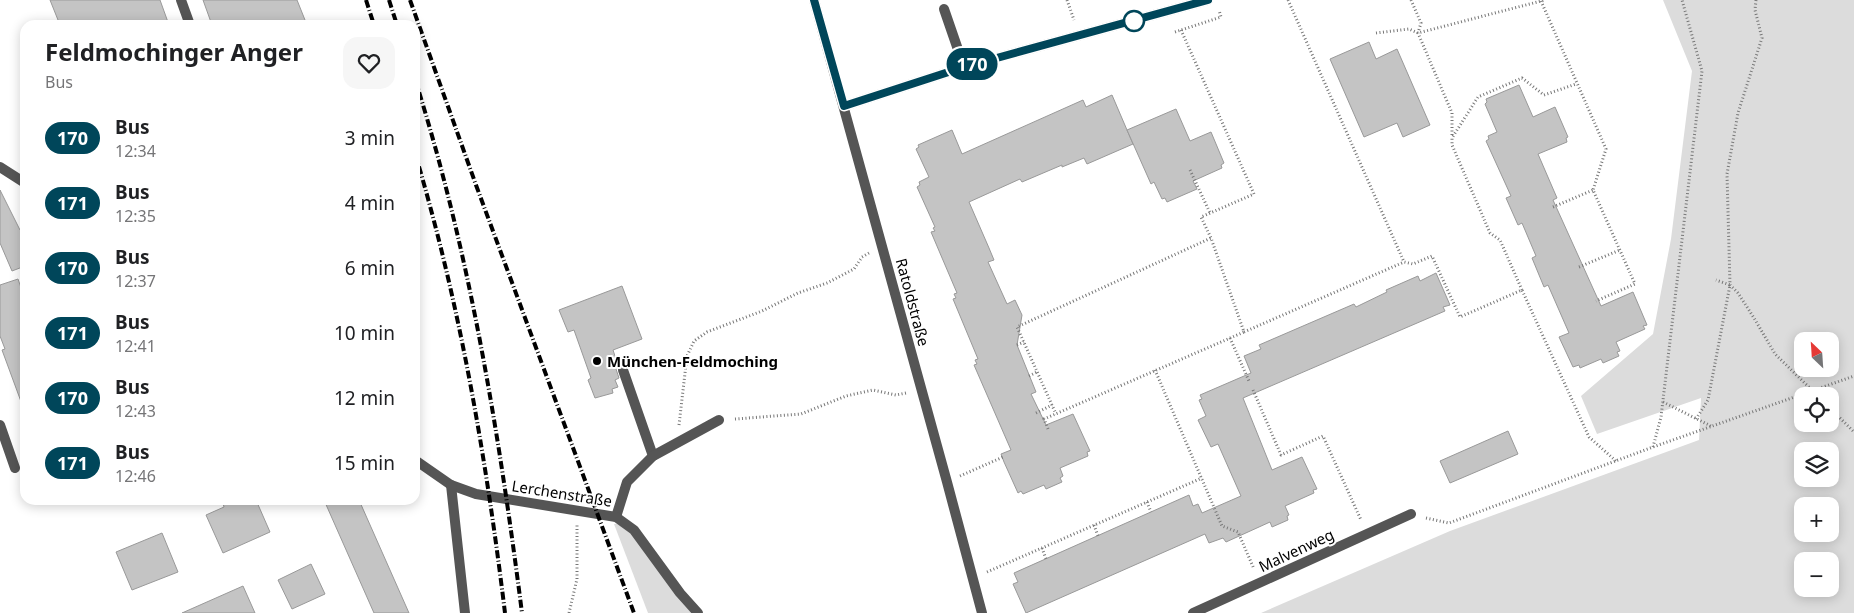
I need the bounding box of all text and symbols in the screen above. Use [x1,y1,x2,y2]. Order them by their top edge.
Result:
unlabelled marker [1123,10,1145,32]
text: Feldmochinger Anger [45,35,303,68]
button: heart [343,37,395,89]
line badge: 170 [943,48,1001,80]
text: 170 [957,52,987,76]
text: Bus [45,71,73,93]
text: Bus [115,114,150,140]
text: 3 min [345,125,395,151]
text: 170 [57,126,88,150]
text: 12:34 [115,140,156,162]
text: Bus [115,179,150,205]
text: 4 min [345,190,395,216]
text: 171 [57,191,88,215]
text: 12:35 [115,205,156,227]
text: Bus [115,244,150,270]
text: 6 min [345,255,395,281]
text: 170 [57,256,88,280]
street label: Ratoldstraße [892,256,934,348]
text: 12:37 [115,270,156,292]
text: Bus [115,309,150,335]
text: 10 min [334,320,395,346]
text: 171 [57,321,88,345]
north arrow [1794,332,1839,378]
map controls [1794,332,1839,597]
text: 12:41 [115,335,156,357]
place label: München-Feldmoching [607,351,778,371]
marker: München-Feldmoching [591,355,603,367]
text: Bus [115,374,150,400]
text: 12 min [334,385,395,411]
text: 170 [57,386,88,410]
button: locate [1794,387,1839,432]
text: 12:43 [115,400,156,422]
text: Bus [115,439,150,465]
button: layers [1794,442,1839,487]
text: 15 min [334,450,395,476]
text: 171 [57,451,88,475]
text: 12:46 [115,465,156,487]
street label: Lerchenstraße [510,475,614,511]
button: + [1794,497,1839,542]
street label: Malvenweg [1255,524,1337,576]
button: − [1794,552,1839,597]

